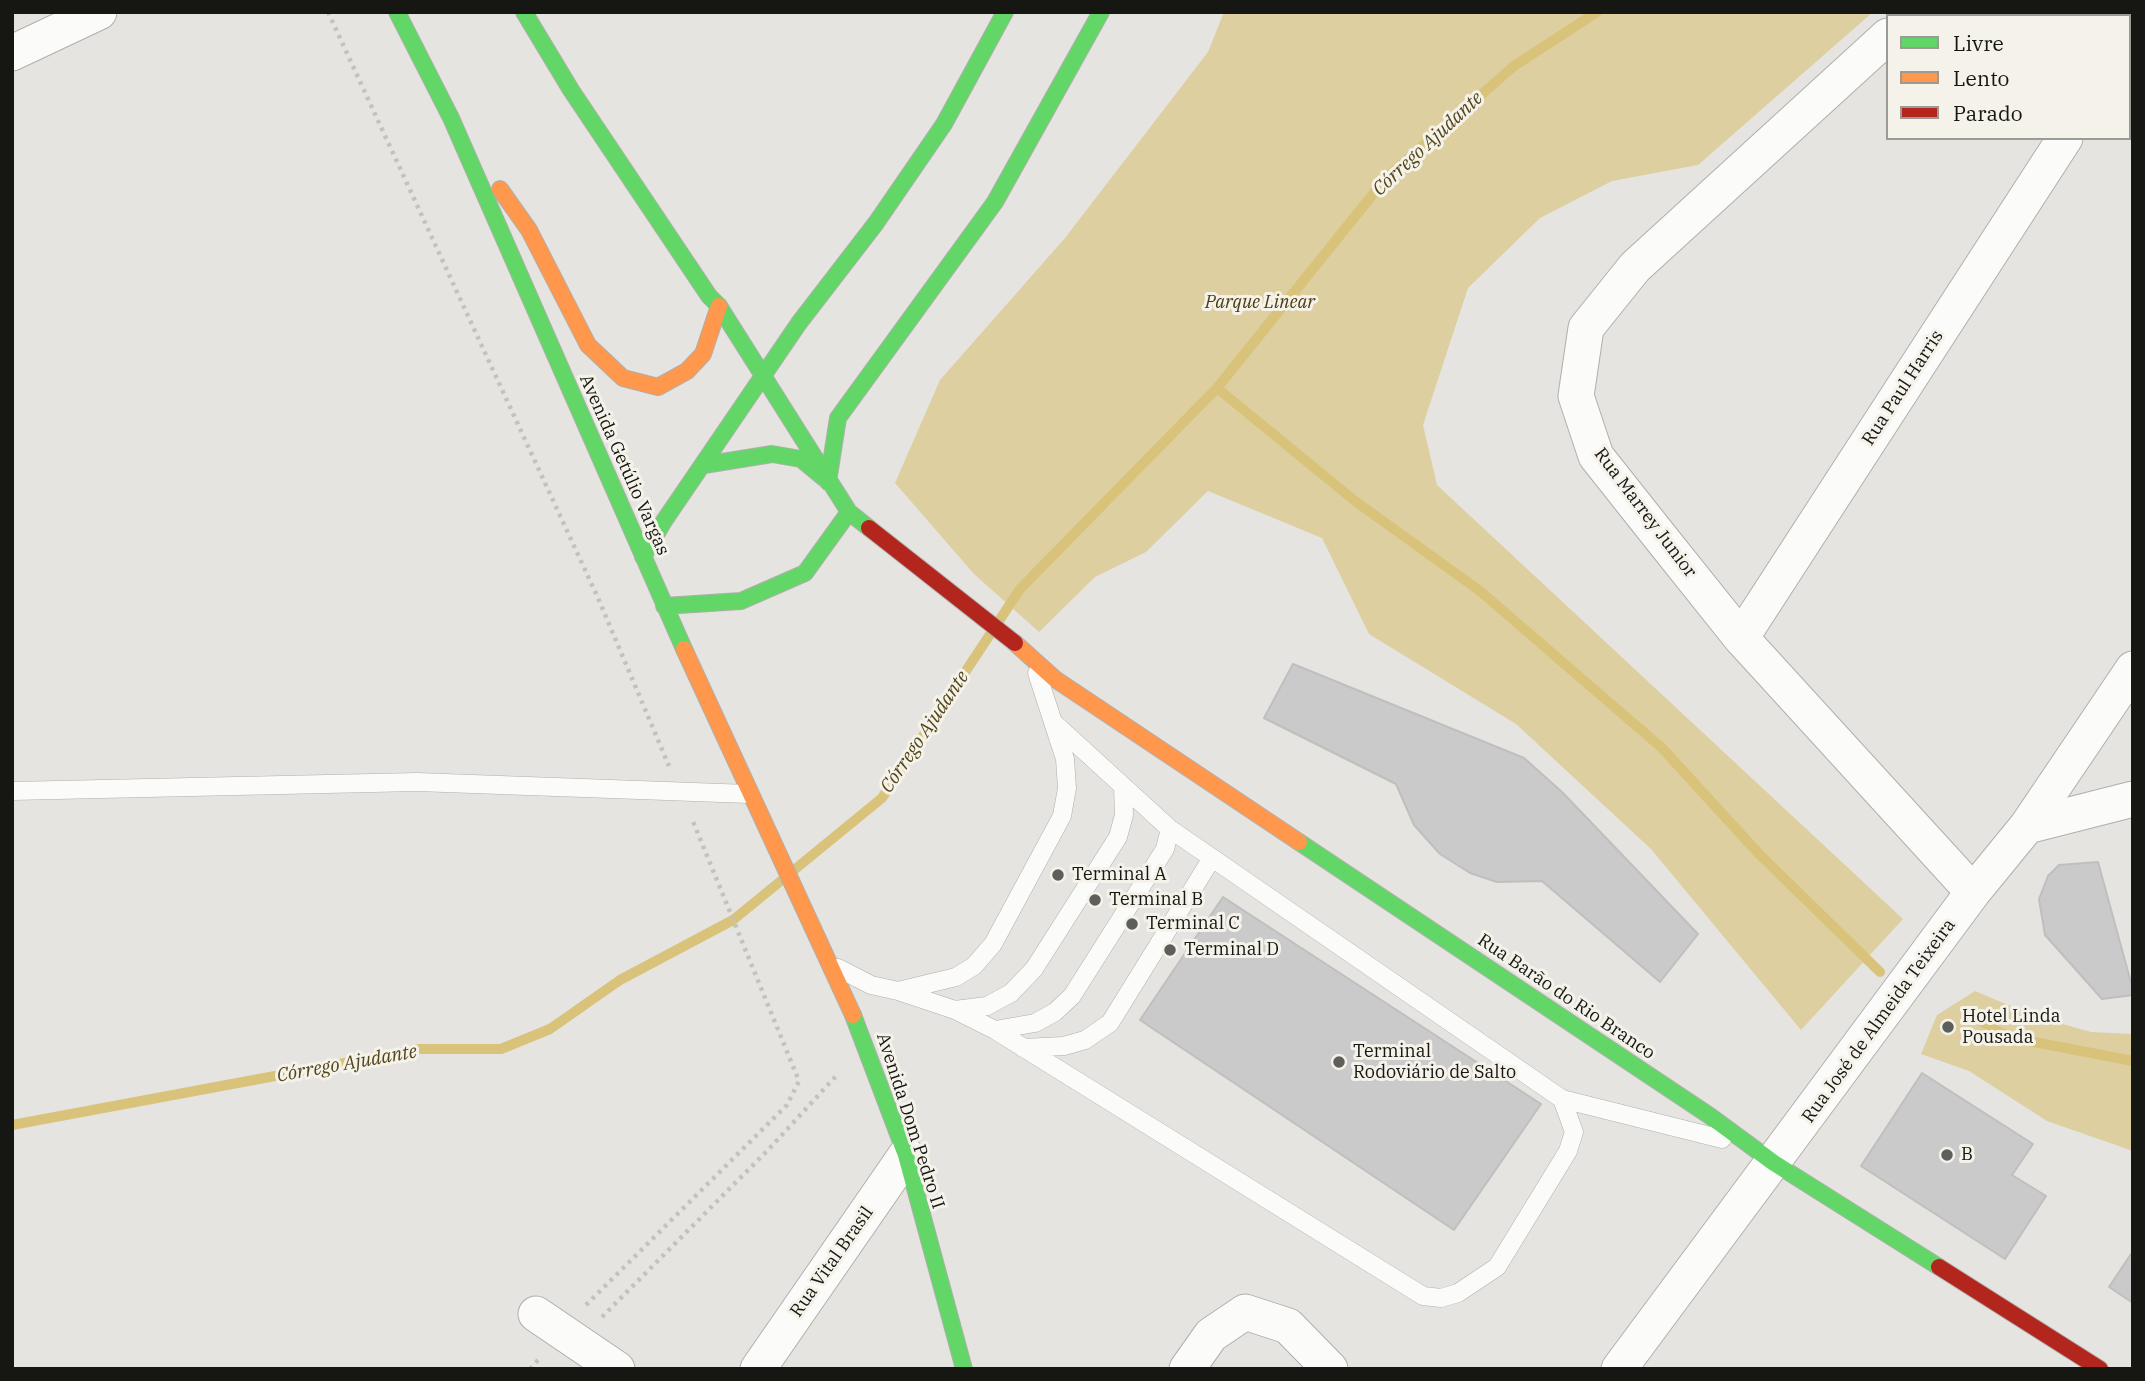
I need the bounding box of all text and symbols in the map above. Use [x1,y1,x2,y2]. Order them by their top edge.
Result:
legend [1886,14,2131,140]
text: Livre [1953,29,2004,57]
text: Lento [1953,64,2009,92]
water label: Córrego Ajudante [1368,87,1488,201]
text: Parado [1953,99,2023,127]
park label: Parque Linear [1205,292,1315,314]
street label: Rua Paul Harris [1858,326,1948,450]
street label: Avenida Getúlio Vargas [574,371,674,559]
street label: Rua Marrey Junior [1589,444,1701,582]
water label: Córrego Ajudante [876,667,974,797]
place label: Terminal A [1072,864,1167,886]
marker: Terminal A [1050,867,1066,883]
place label: Terminal B [1109,889,1203,911]
marker: Terminal B [1087,892,1103,908]
place label: Terminal C [1146,913,1240,935]
street label: Rua José de Almeida Teixeira [1798,915,1960,1127]
marker: Terminal C [1124,916,1140,932]
street label: Rua Barão do Rio Branco [1473,930,1659,1064]
place label: Terminal D [1184,939,1279,961]
marker: Terminal D [1162,942,1178,958]
place label: Hotel Linda Pousada [1962,1006,2061,1048]
marker: Hotel Linda Pousada [1940,1019,1956,1035]
street label: Avenida Dom Pedro II [871,1030,949,1212]
water label: Córrego Ajudante [275,1040,419,1088]
place label: Terminal Rodoviário de Salto [1353,1041,1516,1084]
marker: Terminal Rodoviário de Salto [1331,1054,1347,1070]
place label: B [1961,1144,1973,1166]
marker: B [1939,1147,1955,1163]
street label: Rua Vital Brasil [786,1203,878,1321]

